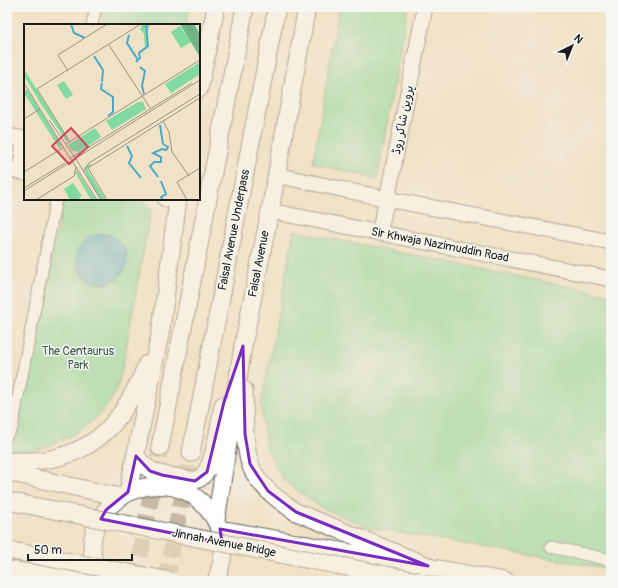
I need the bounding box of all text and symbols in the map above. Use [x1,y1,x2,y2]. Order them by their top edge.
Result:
inset map [24,24,200,200]
north arrow [552,26,592,66]
text: N [571,32,586,47]
street label: پروین شاکر روڈ [389,84,417,156]
street label: Faisal Avenue Underpass [215,168,253,292]
street label: Sir Khwaja Nazimuddin Road [370,224,510,266]
street label: Faisal Avenue [245,229,273,299]
park label: The Centaurus Park [42,344,115,373]
street label: Jinnah Avenue Bridge [171,526,277,560]
scale bar [28,536,132,562]
text: 50 m [34,543,62,558]

